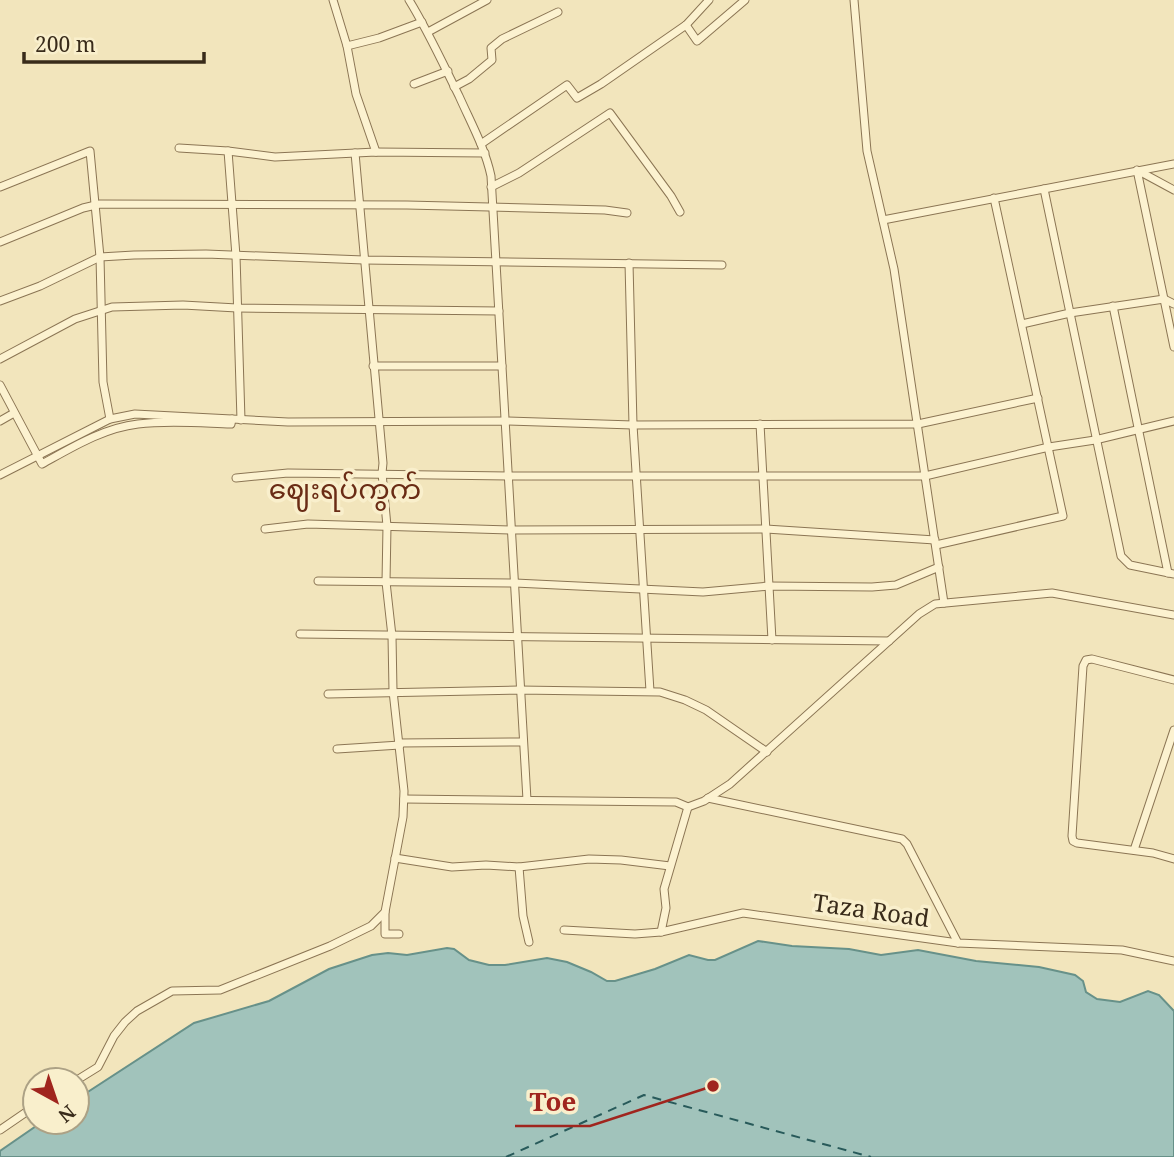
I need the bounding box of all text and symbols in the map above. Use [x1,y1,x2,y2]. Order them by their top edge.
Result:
scale bar [24,21,205,65]
text: 200 m [35,30,96,58]
district label: ဈေးရပ်ကွက် [269,469,421,512]
street label: Taza Road [811,885,932,934]
north arrow [21,1066,91,1136]
callout: Toe [515,1079,590,1126]
text: Toe [530,1083,576,1119]
text: N [53,1099,81,1129]

